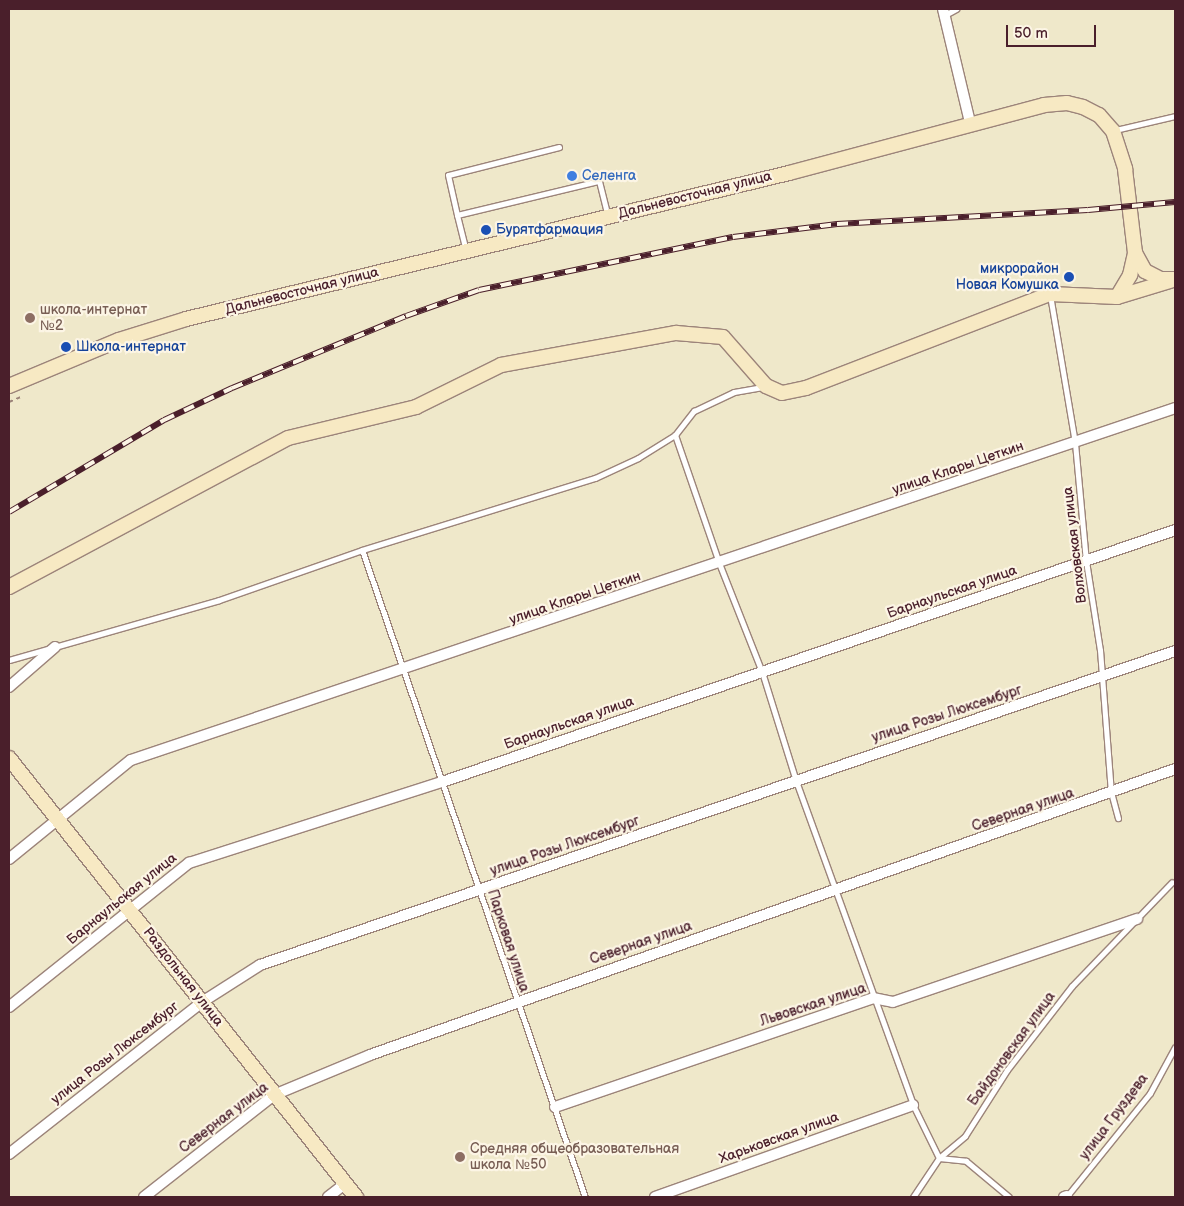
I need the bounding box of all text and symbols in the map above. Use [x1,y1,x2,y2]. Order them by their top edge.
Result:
scale bar [1009,15,1099,47]
text: 50 m [1014,24,1048,43]
place label: Селенга [582,168,636,184]
street label: Дальневосточная улица [617,168,773,222]
marker: Селенга [566,170,578,182]
place label: Бурятфармация [496,222,603,238]
marker: Бурятфармация [480,224,492,236]
place label: микрорайон Новая Комушка [956,261,1059,294]
street label: Дальневосточная улица [224,264,380,318]
marker: микрорайон Новая Комушка [1063,271,1075,283]
place label: школа-интернат №2 [40,302,147,334]
marker: школа-интернат №2 [24,312,36,324]
place label: Школа-интернат [76,339,186,355]
marker: Школа-интернат [60,341,72,353]
street label: улица Клары Цеткин [890,438,1026,498]
street label: Волховская улица [1060,486,1090,604]
street label: Барнаульская улица [885,562,1019,622]
street label: улица Клары Цеткин [507,568,643,628]
street label: улица Розы Люксембург [870,682,1024,746]
street label: Барнаульская улица [502,693,636,753]
street label: Северная улица [970,785,1076,835]
street label: улица Розы Люксембург [488,812,642,880]
street label: Барнаульская улица [64,850,180,948]
street label: Парковая улица [483,887,533,995]
street label: Северная улица [588,918,694,968]
street label: Раздольная улица [139,924,227,1030]
street label: Львовская улица [758,980,868,1030]
street label: Байдоновская улица [965,989,1059,1109]
street label: улица Розы Люксембург [48,998,182,1108]
street label: улица Груздева [1076,1071,1152,1163]
street label: Северная улица [176,1079,272,1157]
street label: Харьковская улица [717,1109,841,1167]
place label: Средняя общеобразовательная школа №50 [470,1141,679,1174]
marker: Средняя общеобразовательная школа №50 [454,1151,466,1163]

